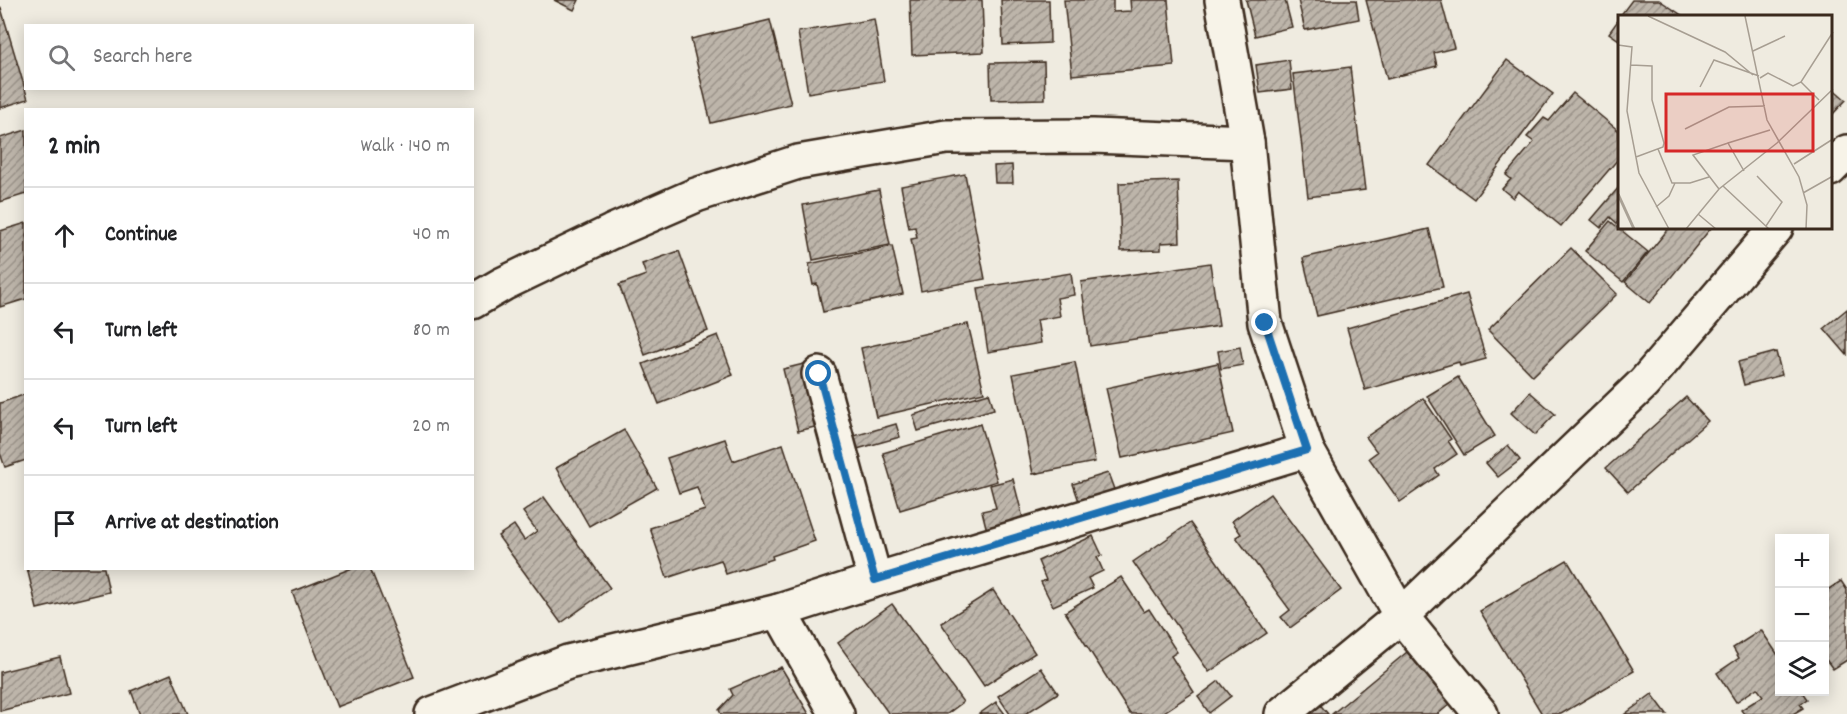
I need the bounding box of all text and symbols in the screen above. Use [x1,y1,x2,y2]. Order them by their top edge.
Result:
inset map [1618,15,1832,230]
search box [24,24,474,90]
icon: search [45,41,78,74]
text: Search here [93,42,192,73]
text: 2 min [48,129,100,166]
text: Walk · 140 m [361,133,450,161]
icon: ahead [48,219,81,252]
text: Continue [105,220,177,251]
text: 40 m [412,221,450,249]
route end [1251,309,1277,335]
icon: left [48,315,81,348]
text: Turn left [105,316,177,347]
text: 80 m [413,317,450,345]
route start [805,360,831,386]
icon: left [48,411,81,444]
text: Turn left [105,412,177,443]
text: 20 m [412,413,450,441]
icon: arrive [48,507,81,540]
text: Arrive at destination [105,508,279,539]
map controls [1775,534,1829,696]
button: + [1775,534,1829,588]
button: − [1775,588,1829,642]
button: layers [1775,642,1829,696]

